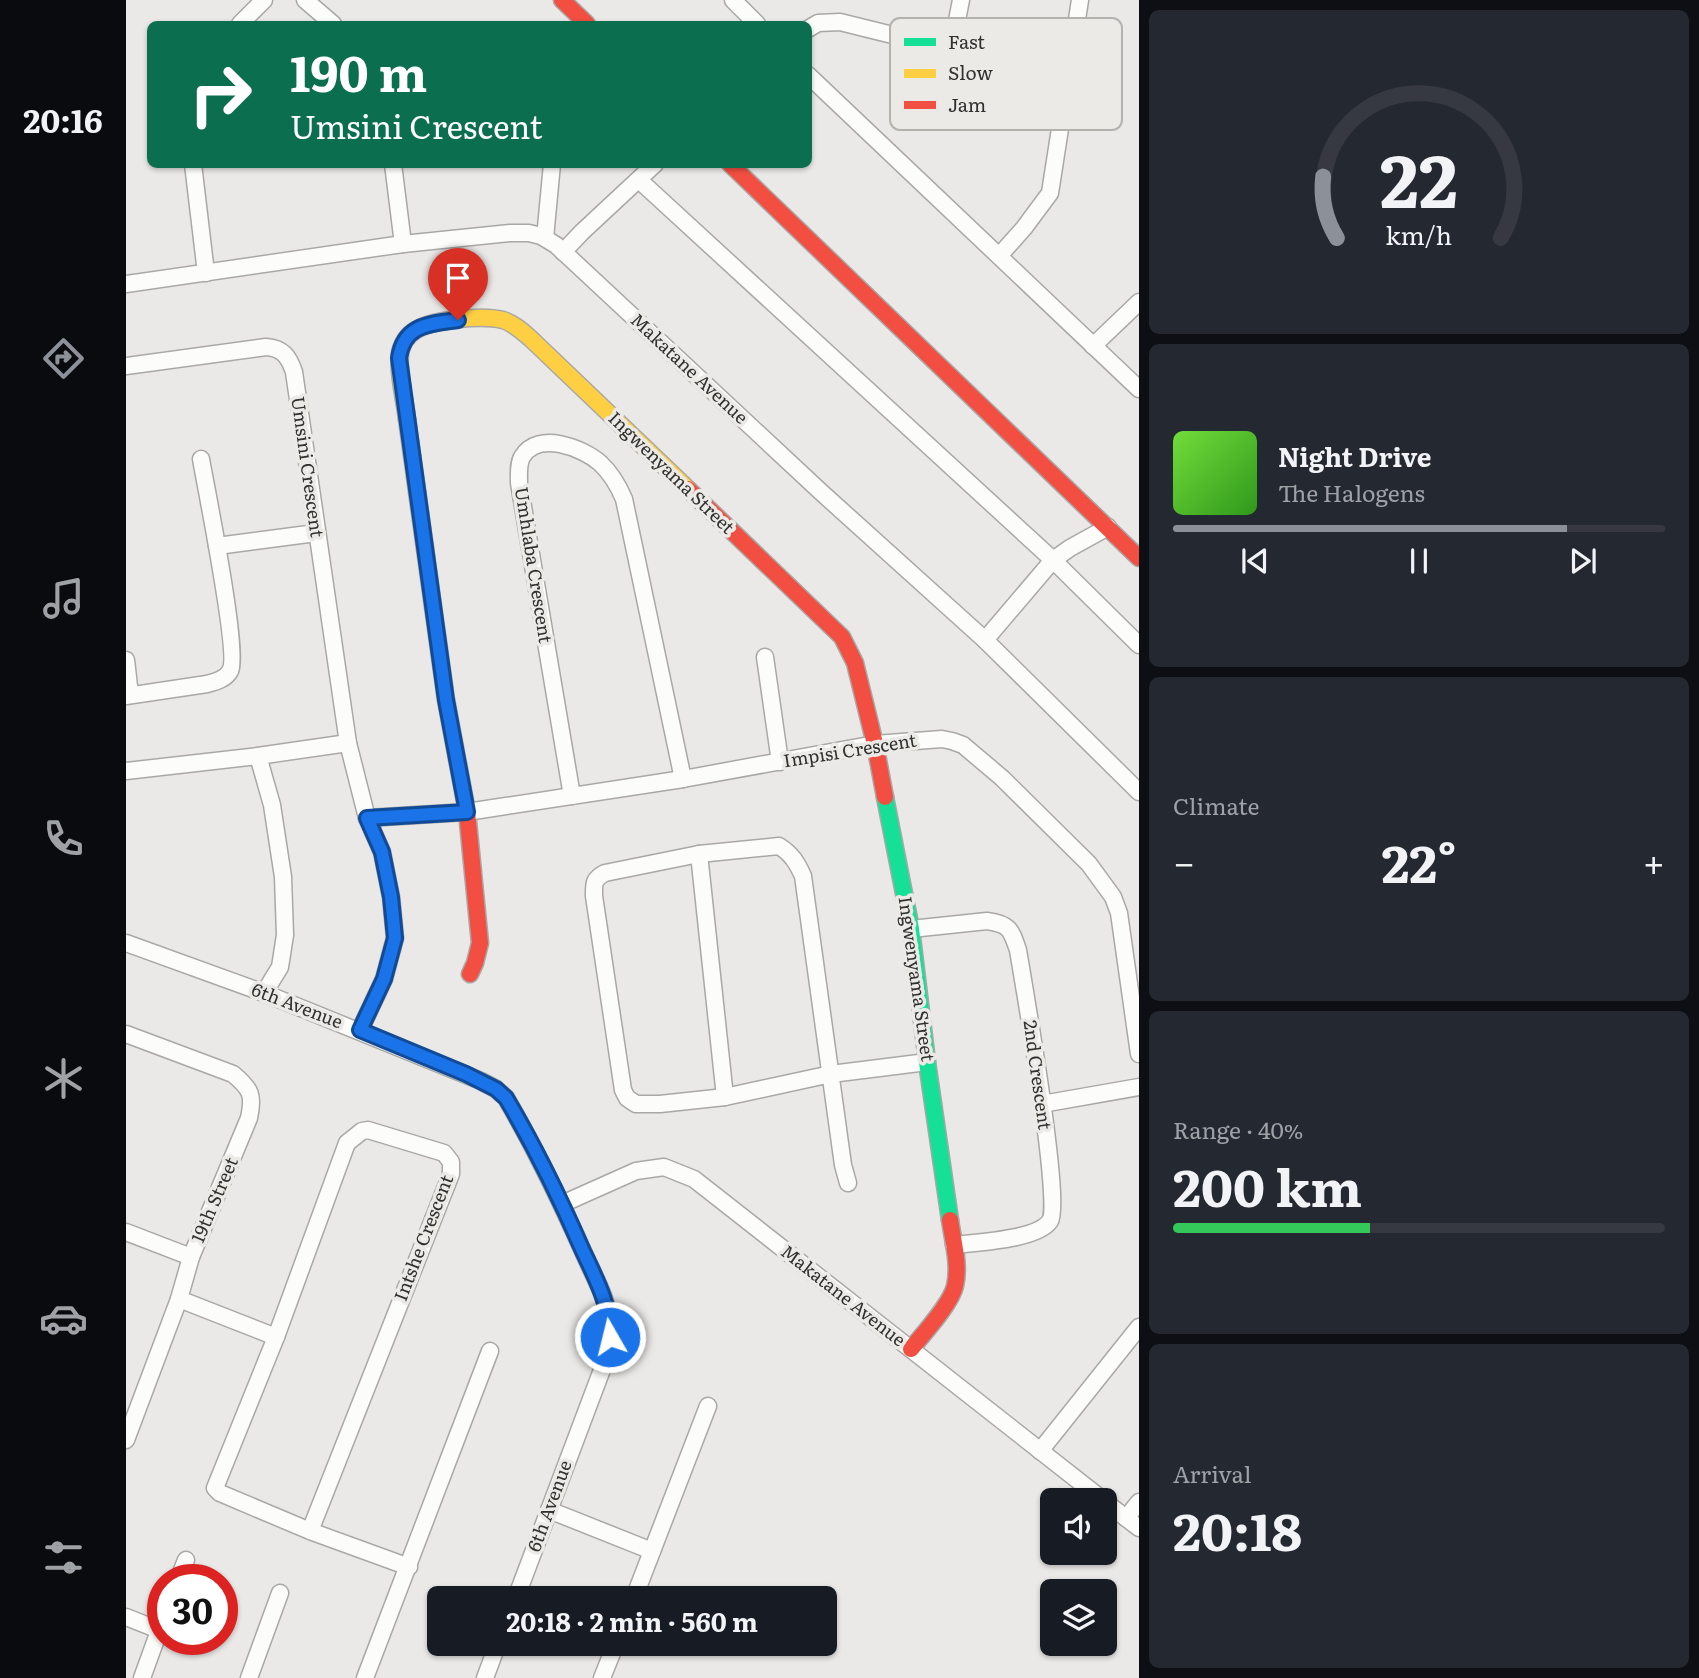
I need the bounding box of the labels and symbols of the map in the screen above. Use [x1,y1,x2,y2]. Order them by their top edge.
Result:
legend [890,18,1122,130]
text: Fast [948,27,985,55]
text: Slow [948,58,993,86]
text: Jam [948,90,986,118]
pin [428,248,488,320]
street label: Makatane Avenue [625,306,755,430]
street label: Umsini Crescent [285,395,332,540]
street label: Ingwenyama Street [603,404,742,540]
street label: Umhlaba Crescent [509,485,560,646]
street label: Impisi Crescent [781,726,919,773]
street label: Ingwenyama Street [893,894,943,1064]
street label: 6th Avenue [248,975,347,1034]
street label: 2nd Crescent [1017,1018,1060,1132]
street label: 19th Street [183,1152,244,1247]
street label: Intshe Crescent [386,1170,459,1305]
street label: Makatane Avenue [776,1237,912,1352]
position arrow [573,1300,647,1374]
street label: 6th Avenue [520,1456,578,1555]
speed limit sign: 30 [147,1564,238,1655]

